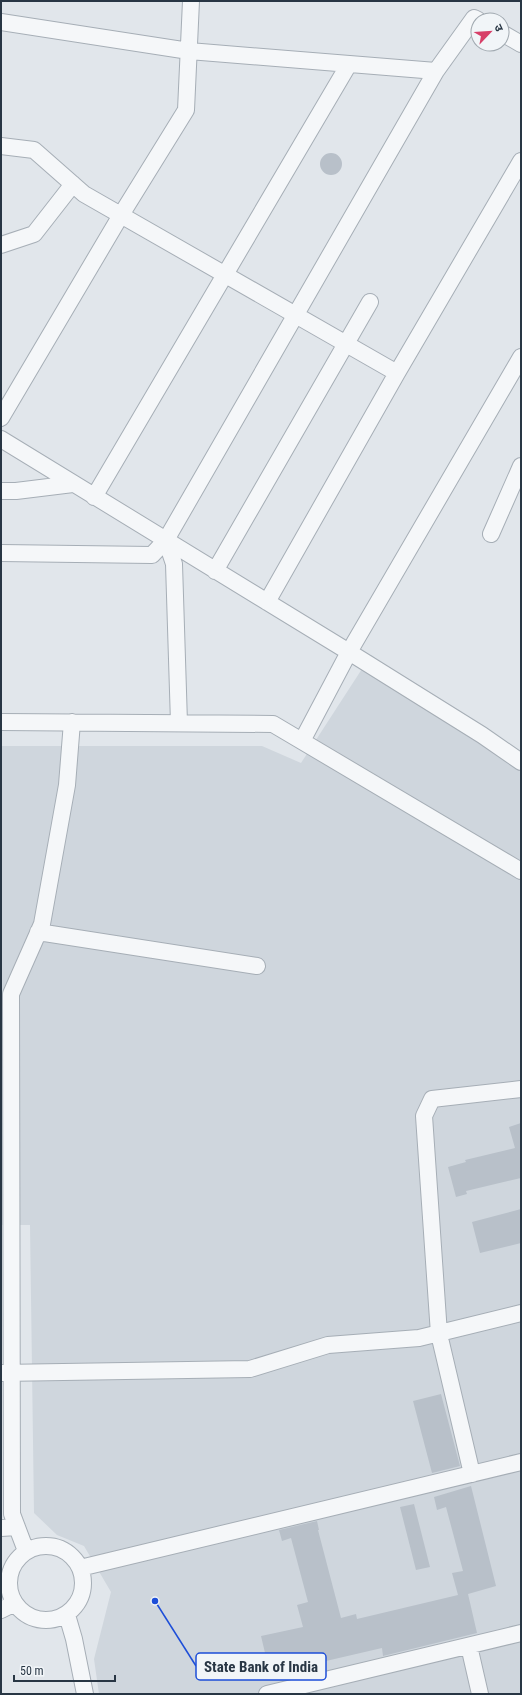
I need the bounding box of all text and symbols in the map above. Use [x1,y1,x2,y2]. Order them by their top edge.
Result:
north arrow [470,12,510,52]
text: उ [491,22,506,34]
callout: State Bank of India [196,1653,326,1680]
scale bar [14,1657,115,1683]
text: State Bank of India [204,1658,318,1676]
text: 50 m [20,1664,44,1678]

